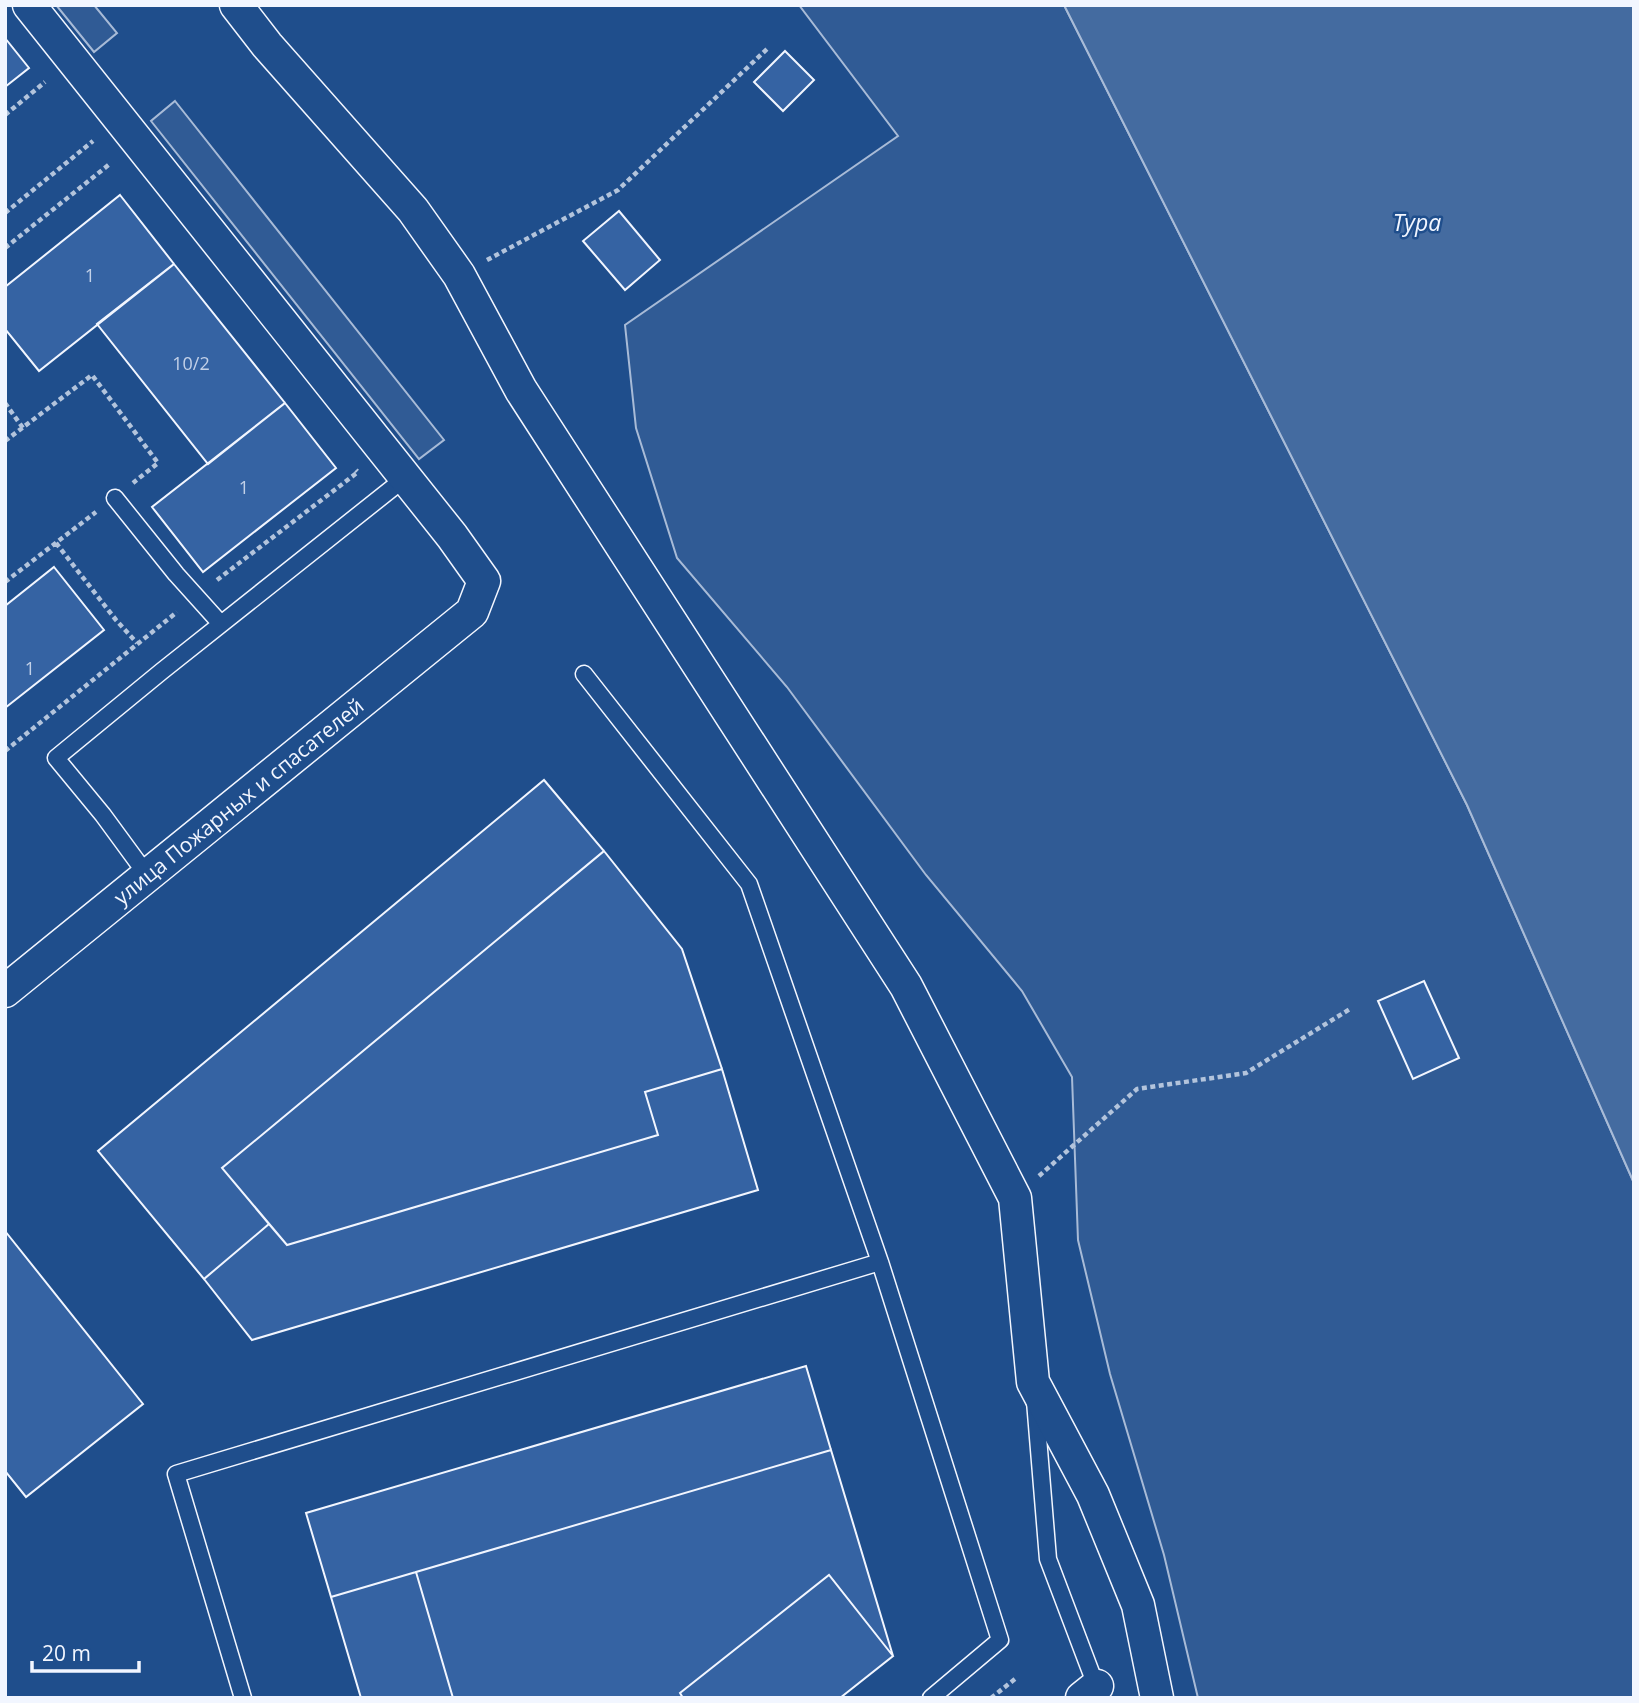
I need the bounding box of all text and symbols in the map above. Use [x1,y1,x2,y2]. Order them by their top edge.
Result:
water label: Тура [1393,206,1441,238]
house number: 1 [85,263,95,287]
house number: 10/2 [172,351,210,375]
house number: 1 [239,475,249,499]
house number: 1 [25,656,35,680]
street label: улица Пожарных и спасателей [108,692,369,911]
scale bar [32,1630,138,1674]
text: 20 m [42,1639,91,1667]

